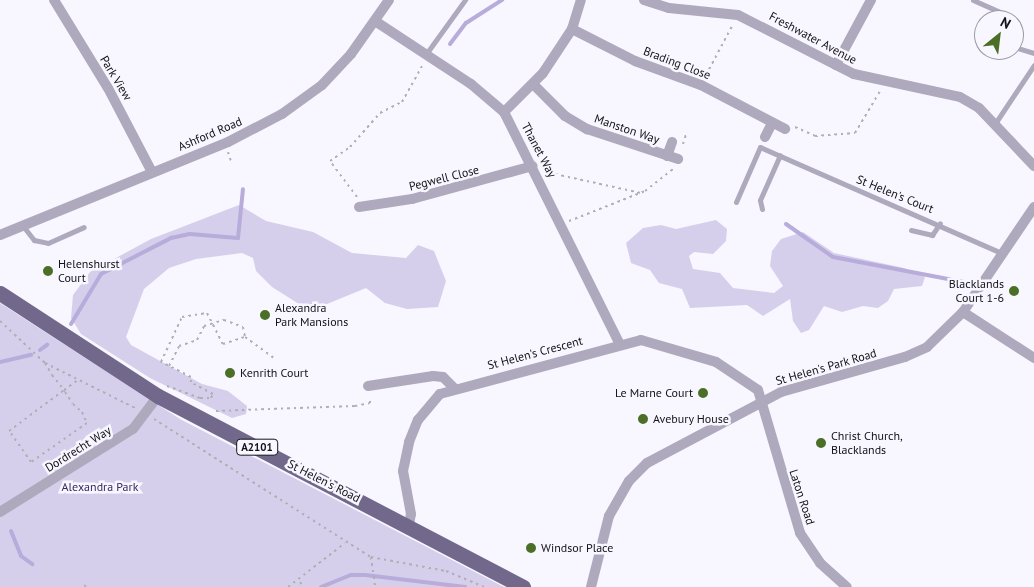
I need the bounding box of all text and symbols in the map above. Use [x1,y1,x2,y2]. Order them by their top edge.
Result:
street label: Freshwater Avenue [767,9,859,67]
north arrow [974,10,1024,60]
text: N [997,13,1014,33]
street label: Brading Close [641,44,713,82]
street label: Park View [97,53,135,103]
street label: Manston Way [592,111,662,147]
street label: Ashford Road [176,114,244,154]
street label: Thanet Way [519,120,559,180]
street label: Pegwell Close [408,162,480,194]
street label: St Helen's Court [854,172,936,216]
place label: Helenshurst Court [58,257,120,285]
marker: Helenshurst Court [42,265,54,277]
place label: Blacklands Court 1-6 [949,277,1004,305]
marker: Blacklands Court 1-6 [1008,285,1020,297]
place label: Alexandra Park Mansions [275,301,349,329]
marker: Alexandra Park Mansions [259,309,271,321]
street label: St Helen's Crescent [486,333,584,373]
street label: St Helen's Park Road [774,346,878,388]
place label: Kenrith Court [240,366,308,380]
marker: Kenrith Court [224,367,236,379]
place label: Le Marne Court [615,386,693,400]
marker: Le Marne Court [697,387,709,399]
place label: Avebury House [653,412,729,426]
marker: Avebury House [637,413,649,425]
street label: Dordrecht Way [42,423,114,475]
place label: Christ Church, Blacklands [831,429,903,457]
marker: Christ Church, Blacklands [815,437,827,449]
road number: A2101 [236,438,278,456]
street label: St Helen's Road [285,457,363,505]
street label: Laton Road [786,467,818,527]
park label: Alexandra Park [62,480,138,494]
place label: Windsor Place [541,541,613,555]
marker: Windsor Place [525,542,537,554]

